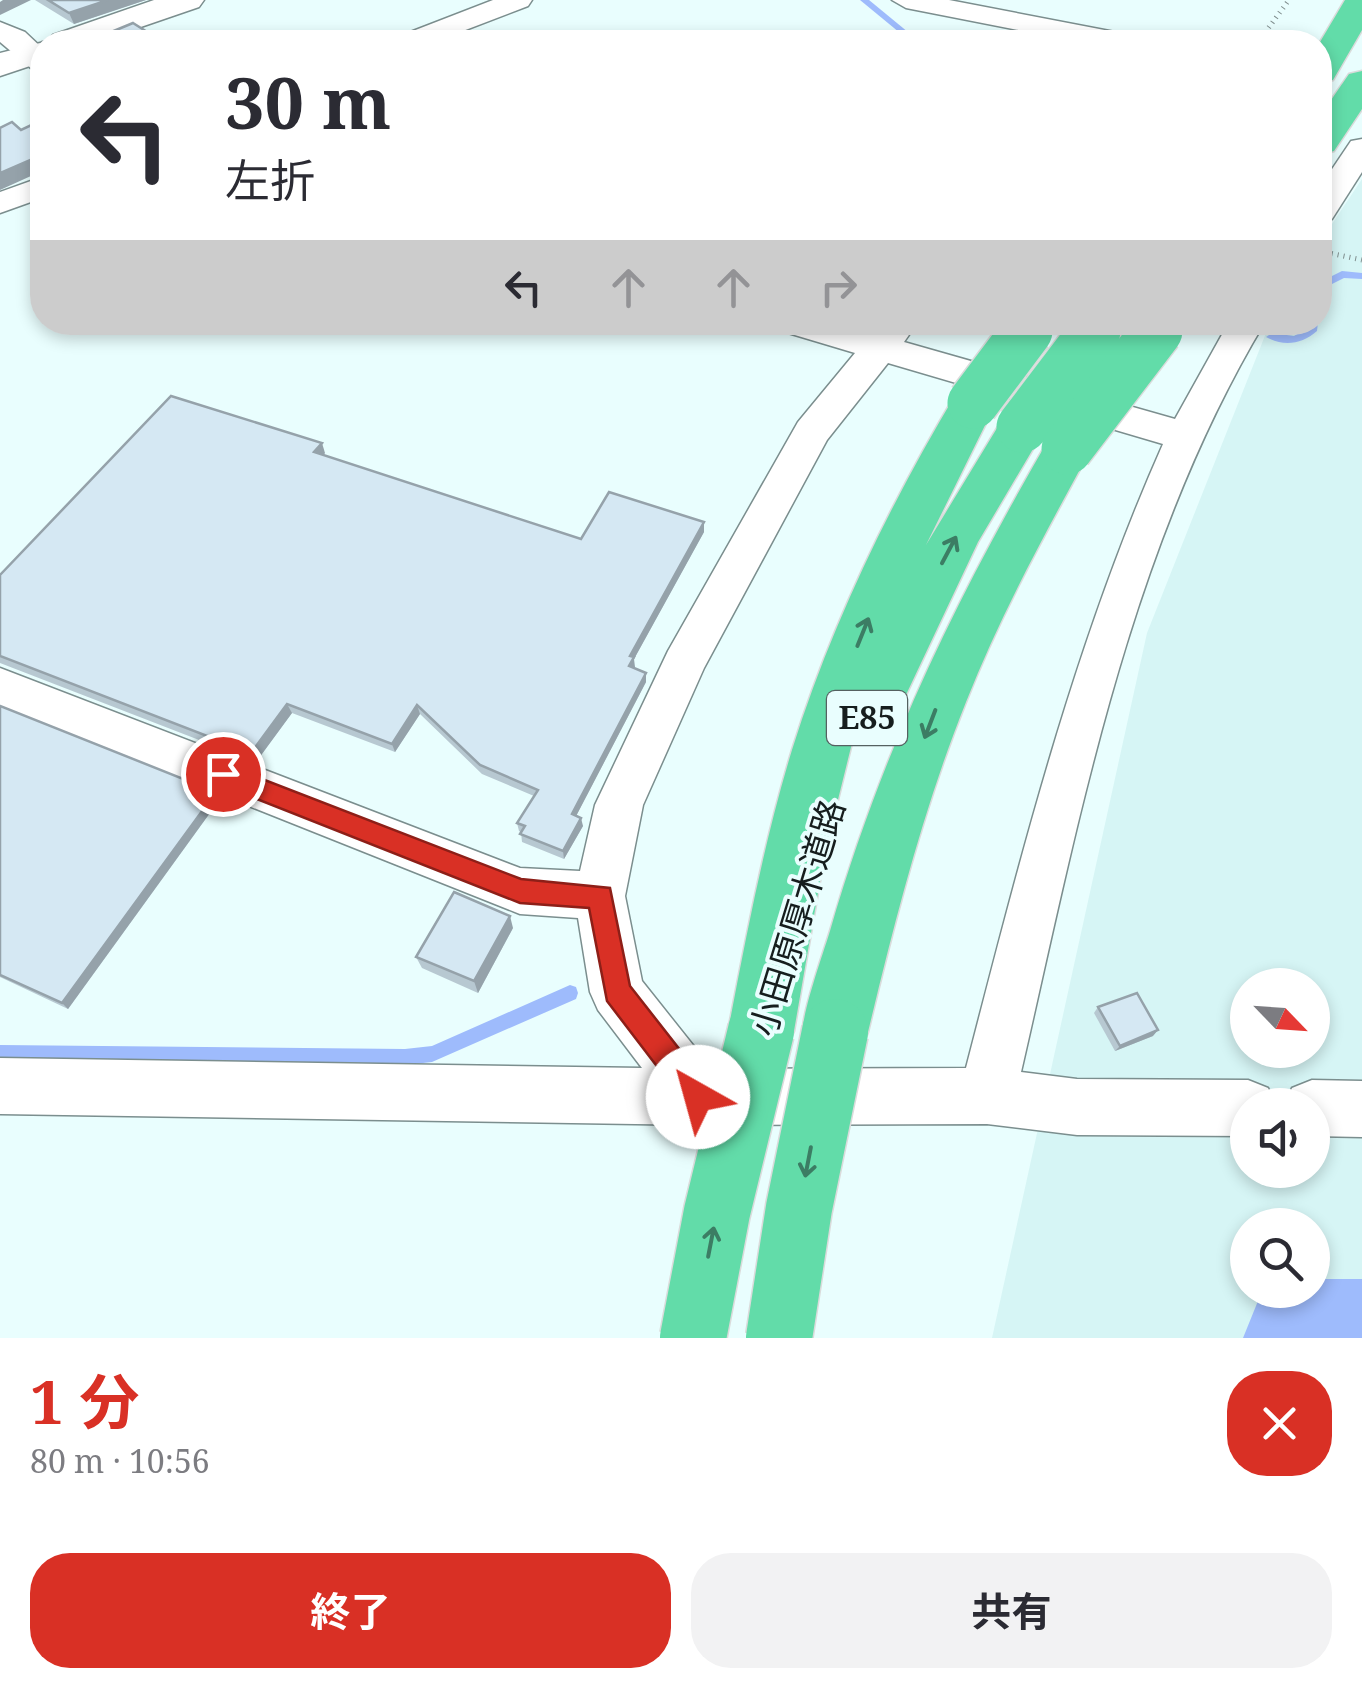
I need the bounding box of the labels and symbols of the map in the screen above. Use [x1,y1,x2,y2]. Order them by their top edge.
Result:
one-way arrow [940,536,959,566]
one-way arrow [856,617,874,648]
road number: E85 [827,691,907,745]
one-way arrow [920,707,938,738]
pin [181,732,266,817]
street label: 小田原厚木道路 [738,794,855,1042]
north arrow [1230,968,1330,1068]
position arrow [646,1045,750,1149]
one-way arrow [798,1145,817,1177]
one-way arrow [703,1227,722,1259]

